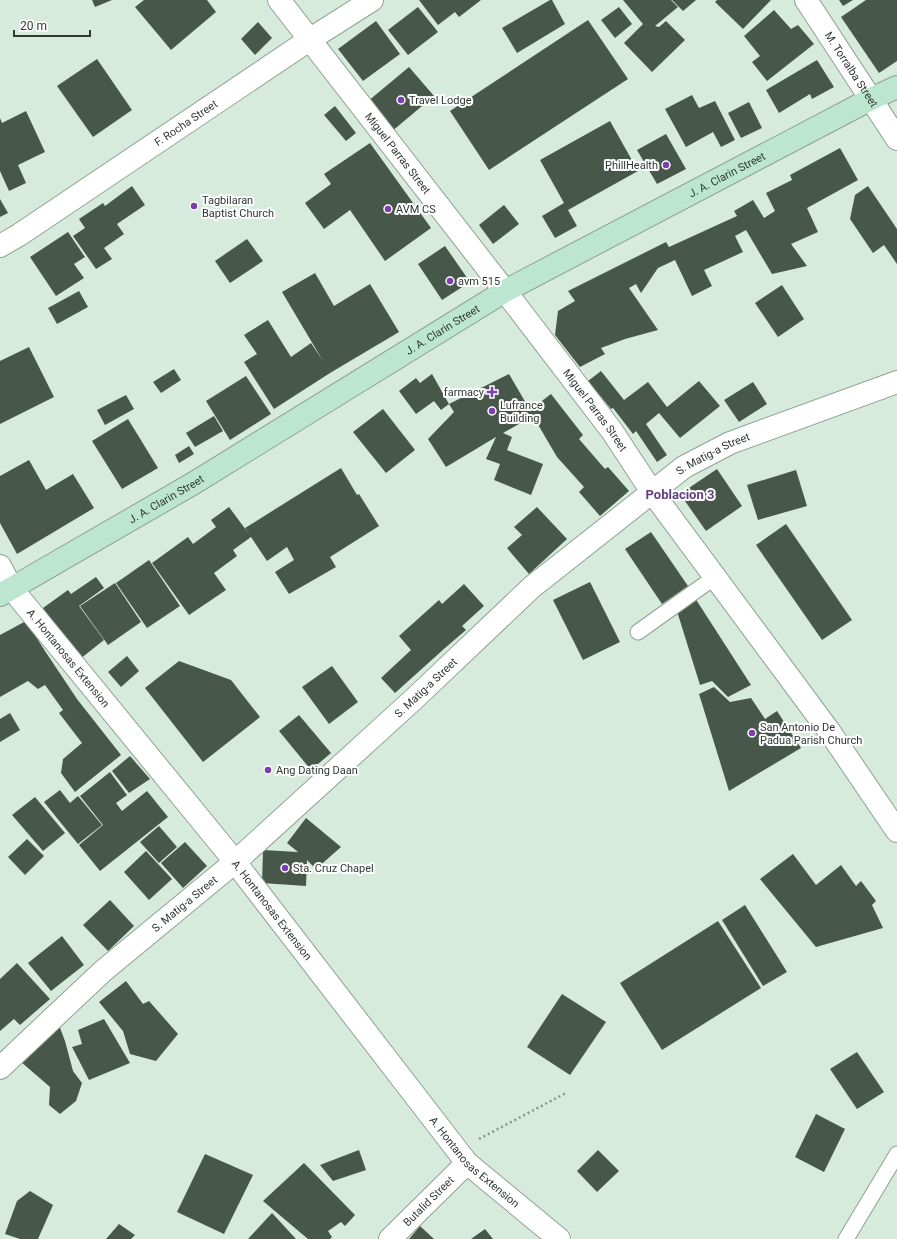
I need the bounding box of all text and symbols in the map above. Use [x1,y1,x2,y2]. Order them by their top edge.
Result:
scale bar [14,12,90,38]
text: 20 m [20,19,47,33]
street label: M. Torralba Street [822,30,881,110]
place label: Travel Lodge [409,94,472,107]
marker: Travel Lodge [396,95,406,105]
street label: F. Rocha Street [152,97,220,149]
street label: Miguel Parras Street [362,110,433,197]
street label: J. A. Clarin Street [687,149,768,201]
place label: PhillHealth [605,159,658,172]
marker: PhillHealth [661,160,671,170]
place label: Tagbilaran Baptist Church [202,194,274,220]
marker: Tagbilaran Baptist Church [189,201,199,211]
place label: AVM CS [396,203,436,216]
marker: AVM CS [383,204,393,214]
place label: avm 515 [458,275,500,288]
marker: avm 515 [445,276,455,286]
street label: J. A. Clarin Street [403,302,483,358]
street label: Miguel Parras Street [560,367,630,454]
place label: farmacy [444,386,485,399]
marker: farmacy [487,387,497,397]
place label: Lufrance Building [500,399,543,425]
marker: Lufrance Building [487,406,497,416]
street label: S. Matig-a Street [673,430,752,478]
street label: J. A. Clarin Street [127,472,207,526]
district label: Poblacion 3 [646,487,714,502]
street label: A. Hontanosas Extension [24,606,112,710]
street label: S. Matig-a Street [392,655,460,721]
place label: San Antonio De Padua Parish Church [760,721,862,747]
marker: San Antonio De Padua Parish Church [747,728,757,738]
place label: Ang Dating Daan [276,764,358,777]
marker: Ang Dating Daan [263,765,273,775]
street label: A. Hontanosas Extension [229,858,314,963]
place label: Sta. Cruz Chapel [293,862,374,875]
marker: Sta. Cruz Chapel [280,863,290,873]
street label: S. Matig-a Street [149,873,220,935]
street label: A. Hontanosas Extension [427,1114,522,1210]
street label: Butalid Street [401,1173,457,1229]

